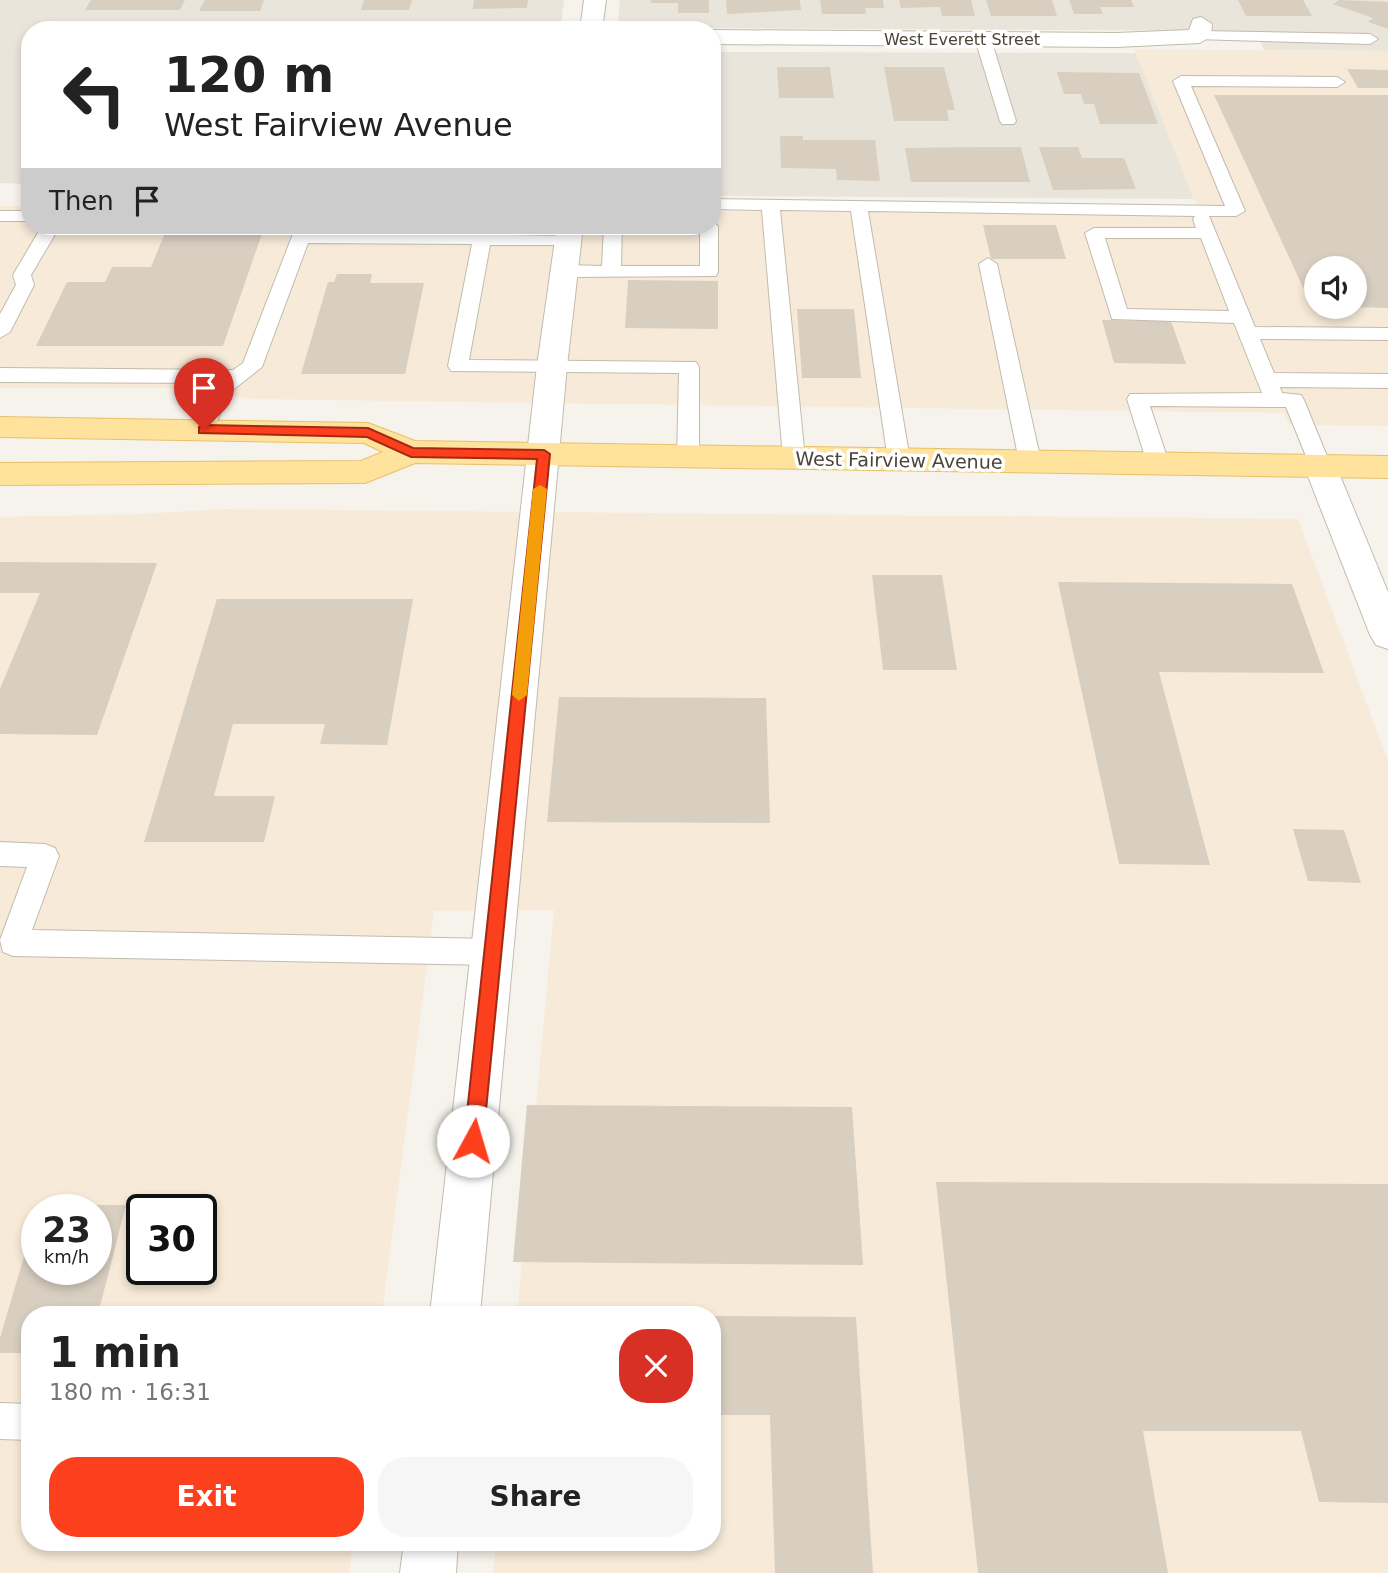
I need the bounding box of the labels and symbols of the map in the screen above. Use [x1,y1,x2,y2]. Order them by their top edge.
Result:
street label: West Everett Street [884,30,1040,49]
pin [174,358,234,430]
street label: West Fairview Avenue [795,447,1003,473]
position arrow [436,1104,510,1178]
speed limit sign: 30 [126,1194,217,1285]

